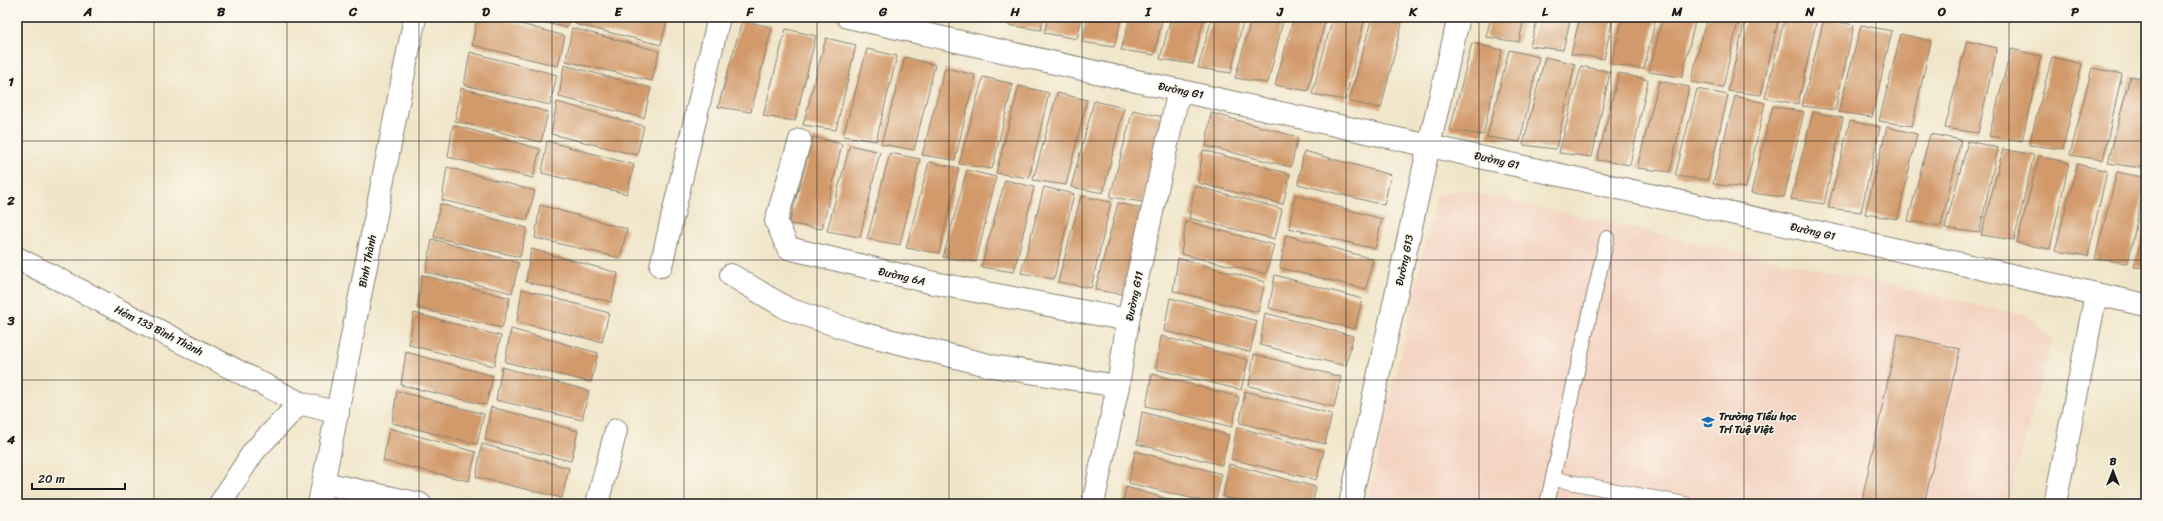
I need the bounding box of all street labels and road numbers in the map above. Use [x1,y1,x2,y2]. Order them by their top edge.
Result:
street label: Đường G1 [1157,76,1206,105]
street label: Đường G1 [1472,146,1522,175]
street label: Đường G1 [1788,217,1838,246]
street label: Bình Thành [353,233,382,289]
street label: Đường G13 [1390,233,1419,287]
street label: Đường 6A [877,262,927,291]
street label: Đường G11 [1120,269,1149,323]
street label: Hẻm 133 Bình Thành [111,300,207,361]

